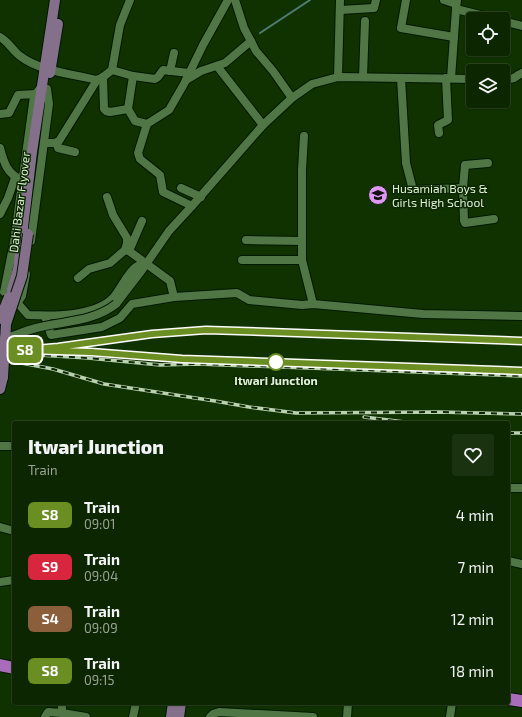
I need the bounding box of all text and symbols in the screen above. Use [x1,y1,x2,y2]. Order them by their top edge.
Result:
map controls [466,12,510,108]
button: locate [466,12,510,56]
button: layers [466,64,510,108]
street label: Dahi Bazar Flyover [6,151,32,253]
place label: Husamiah Boys & Girls High School [392,181,488,209]
school or university icon: Husamiah Boys & Girls High School [367,184,389,206]
line badge: S8 [7,337,43,363]
text: S8 [17,341,33,358]
marker: Itwari Junction [267,353,285,371]
place label: Itwari Junction [234,373,318,387]
button: heart [452,434,494,476]
text: Itwari Junction [28,435,164,458]
text: Train [28,462,57,478]
text: Train [84,498,120,516]
text: S8 [42,506,58,523]
text: 4 min [456,506,494,524]
text: 09:01 [84,516,115,532]
text: Train [84,550,120,568]
text: S9 [42,558,58,575]
text: 7 min [457,558,494,576]
text: 09:04 [84,568,118,584]
text: Train [84,602,120,620]
text: S4 [41,610,59,627]
text: 12 min [451,610,494,628]
text: 09:09 [84,620,118,636]
text: Train [84,654,120,672]
text: S8 [42,662,58,679]
text: 18 min [450,662,494,680]
text: 09:15 [84,672,115,688]

